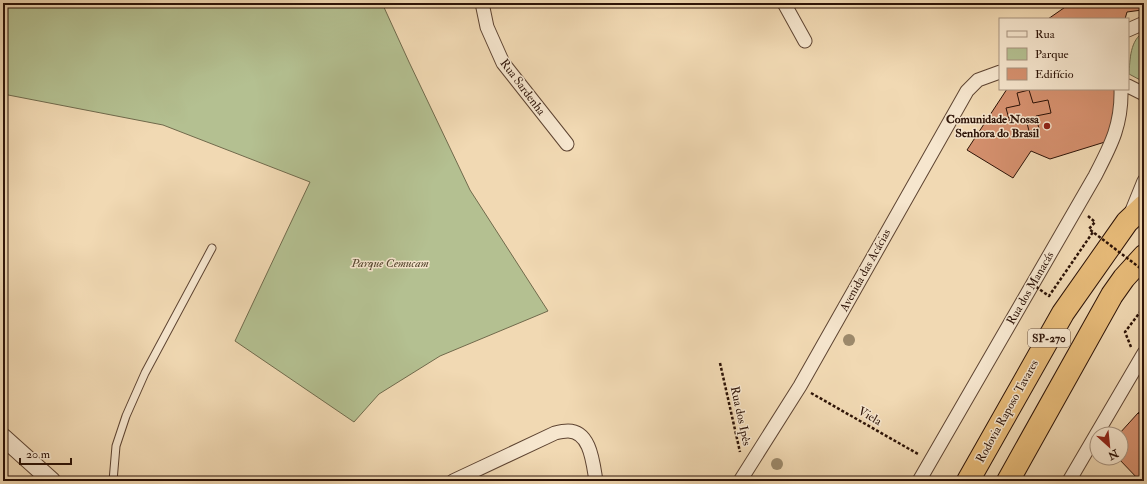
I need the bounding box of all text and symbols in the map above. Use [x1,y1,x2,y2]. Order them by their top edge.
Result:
legend [999,18,1129,90]
text: Rua [1035,27,1056,42]
text: Parque [1035,47,1069,62]
street label: Rua Sardenha [497,56,549,119]
text: Edifício [1035,67,1074,82]
place label: Comunidade Nossa Senhora do Brasil [946,112,1040,141]
marker: Comunidade Nossa Senhora do Brasil [1042,121,1052,131]
street label: Avenida das Acácias [836,226,894,315]
street label: Rua dos Manacás [1003,249,1057,327]
park label: Parque Cemucam [350,256,429,271]
road number: SP-270 [1028,329,1070,347]
street label: Rodovia Raposo Tavares [973,357,1042,465]
street label: Rua dos Ipês [727,385,754,447]
street label: Viela [855,404,885,430]
north arrow [1089,426,1129,466]
scale bar [20,440,71,466]
text: N [1105,446,1122,463]
text: 20 m [26,447,51,462]

